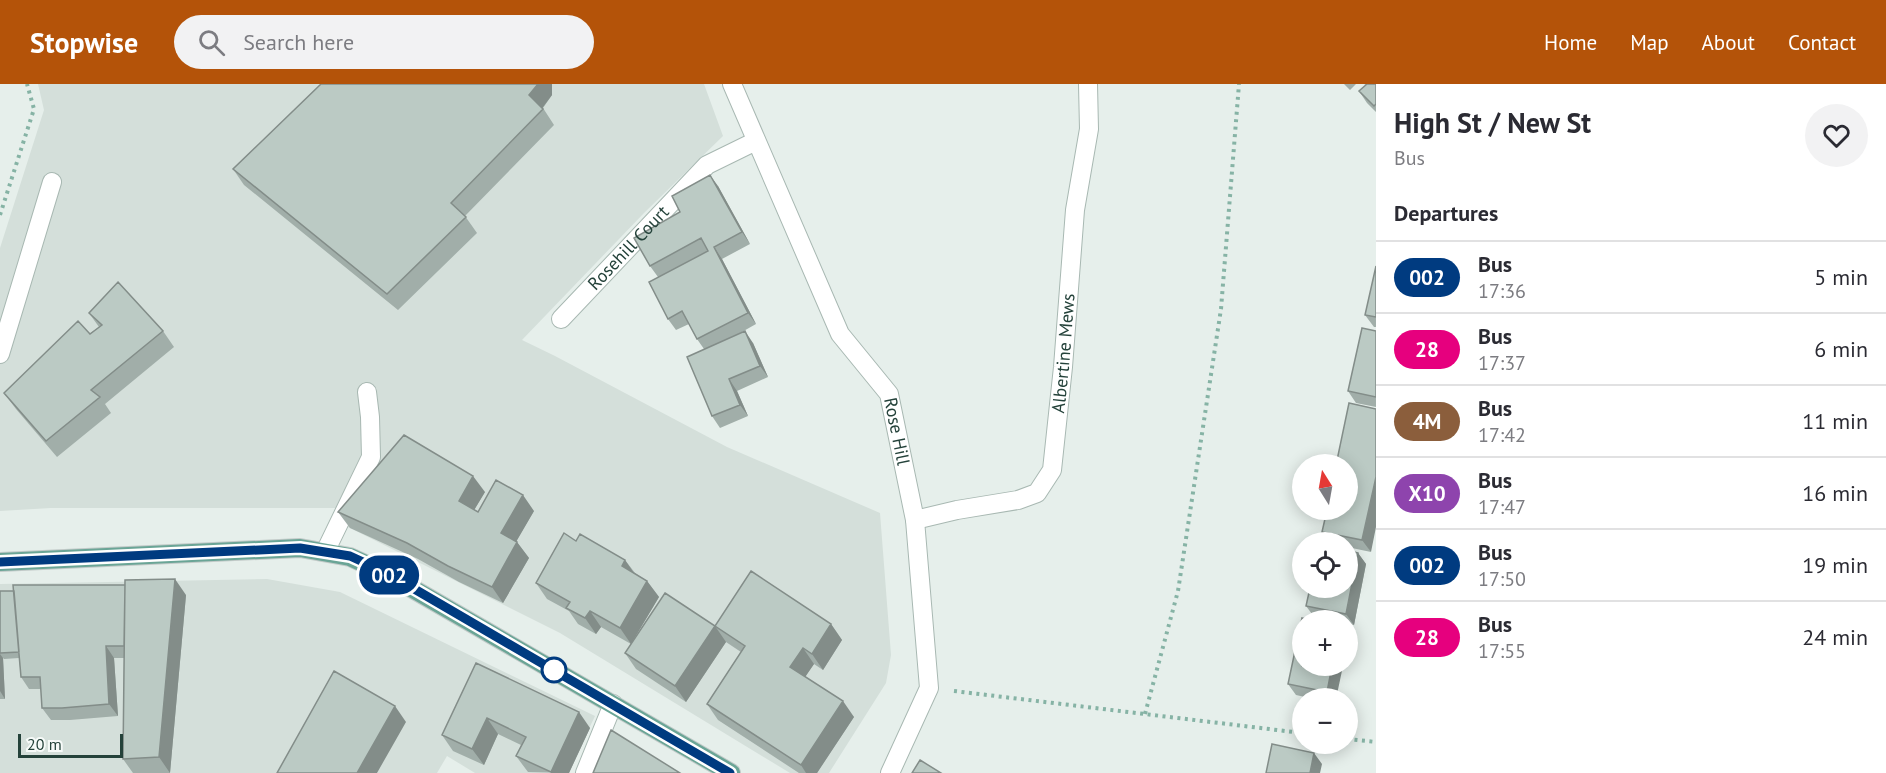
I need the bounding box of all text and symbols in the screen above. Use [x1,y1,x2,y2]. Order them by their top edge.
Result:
search box [174,15,594,69]
text: Stopwise [30,24,138,61]
icon: search [195,26,228,59]
text: Search here [243,28,354,56]
text: Home [1544,29,1597,56]
text: Map [1630,29,1669,56]
text: About [1702,29,1755,56]
text: Contact [1788,29,1856,56]
text: High St / New St [1394,104,1591,141]
button: heart [1805,104,1868,167]
text: Bus [1394,145,1425,171]
text: Departures [1394,199,1498,227]
street label: Rosehill Court [583,200,674,295]
text: Bus [1478,250,1512,278]
text: 5 min [1814,263,1868,291]
text: 002 [1409,264,1445,291]
text: 17:36 [1478,278,1526,304]
street label: Albertine Mews [1046,293,1080,414]
text: Bus [1478,322,1512,350]
text: 6 min [1814,335,1868,363]
text: 28 [1415,336,1439,363]
text: 17:37 [1478,350,1526,376]
text: Bus [1478,394,1512,422]
street label: Rose Hill [879,395,916,468]
text: 11 min [1802,407,1868,435]
text: 4M [1413,408,1441,435]
text: 17:42 [1478,422,1526,448]
north arrow [1292,454,1358,520]
map controls [1292,454,1358,754]
text: Bus [1478,466,1512,494]
text: 16 min [1802,479,1868,507]
text: X10 [1408,480,1446,507]
text: 17:47 [1478,494,1526,520]
button: locate [1292,532,1358,598]
text: Bus [1478,538,1512,566]
text: 19 min [1802,551,1868,579]
text: 002 [1409,552,1445,579]
line badge: 002 [354,556,424,594]
text: 002 [371,562,407,589]
text: 17:50 [1478,566,1526,592]
button: + [1292,610,1358,676]
text: Bus [1478,610,1512,638]
text: 24 min [1802,623,1868,651]
text: 28 [1415,624,1439,651]
text: 17:55 [1478,638,1526,664]
unlabelled marker [541,657,567,683]
button: − [1292,688,1358,754]
scale bar [18,731,123,758]
text: 20 m [27,734,62,754]

